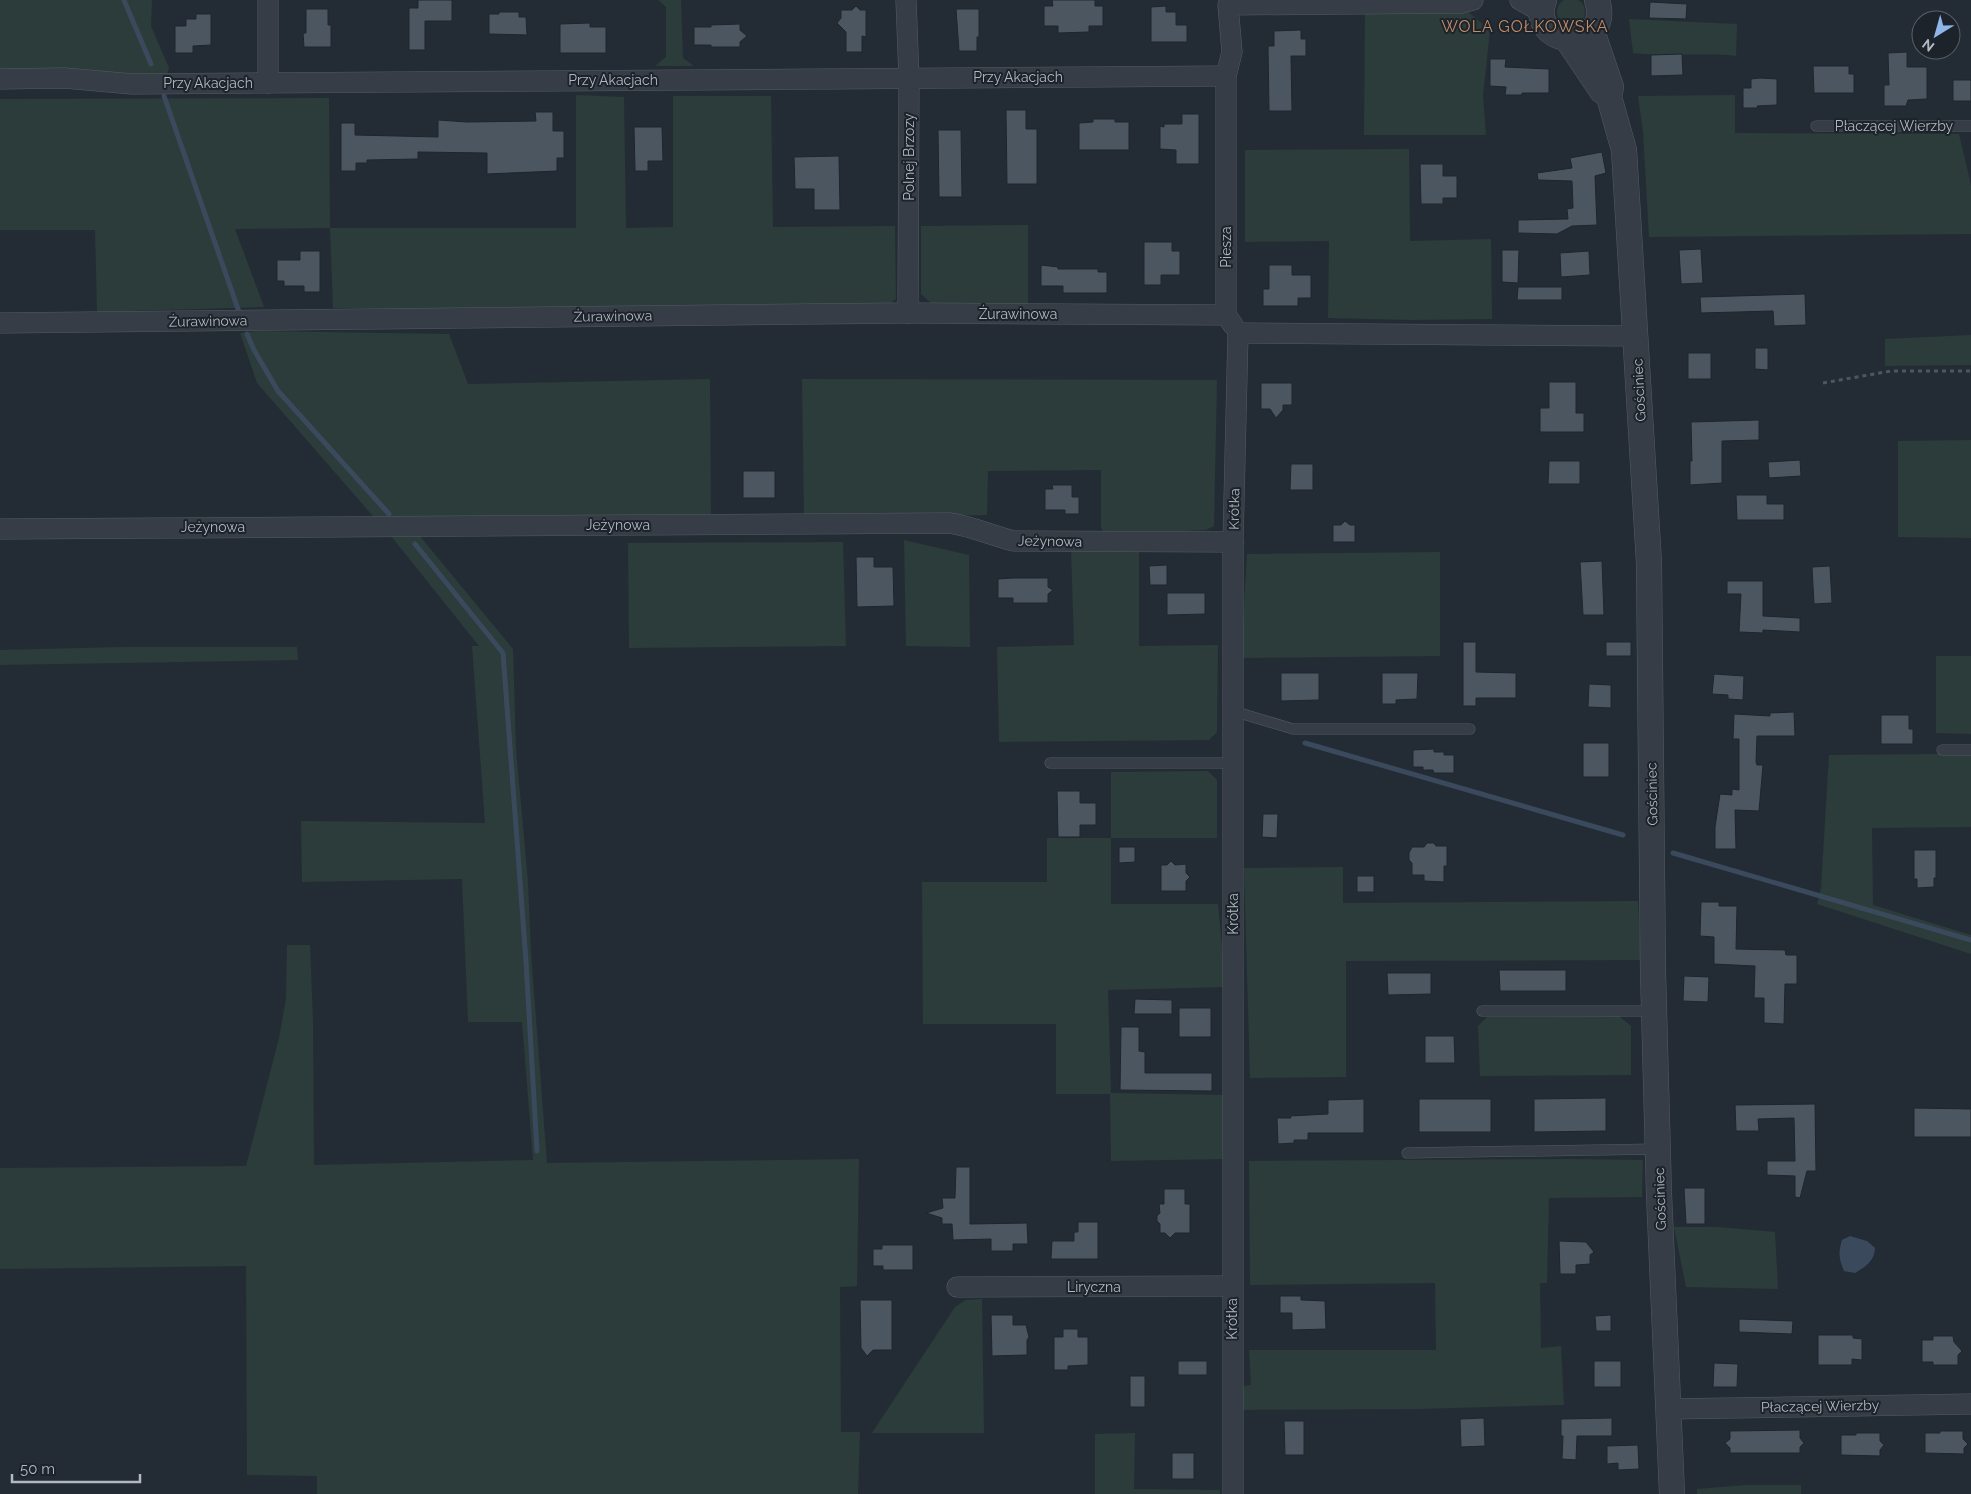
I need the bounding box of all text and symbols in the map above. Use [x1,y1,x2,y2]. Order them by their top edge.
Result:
north arrow [1911,10,1961,60]
district label: WOLA GOŁKOWSKA [1441,17,1609,36]
text: N [1919,36,1937,55]
street label: Przy Akacjach [973,69,1063,85]
street label: Przy Akacjach [568,72,658,88]
street label: Przy Akacjach [163,75,253,91]
street label: Polnej Brzozy [901,113,917,201]
street label: Płaczącej Wierzby [1835,118,1954,134]
street label: Piesza [1218,226,1234,268]
street label: Żurawinowa [979,304,1057,322]
street label: Żurawinowa [573,305,653,325]
street label: Żurawinowa [168,310,248,330]
street label: Gościniec [1629,358,1649,422]
street label: Krótka [1226,488,1242,530]
street label: Jeżynowa [586,517,650,533]
street label: Jeżynowa [181,519,245,535]
street label: Jeżynowa [1018,532,1082,550]
street label: Gościniec [1643,762,1661,826]
street label: Krótka [1225,893,1241,935]
street label: Gościniec [1651,1167,1669,1231]
street label: Liryczna [1067,1279,1121,1295]
street label: Krótka [1224,1298,1240,1340]
street label: Płaczącej Wierzby [1761,1397,1880,1415]
scale bar [12,1452,140,1484]
text: 50 m [20,1460,55,1478]

